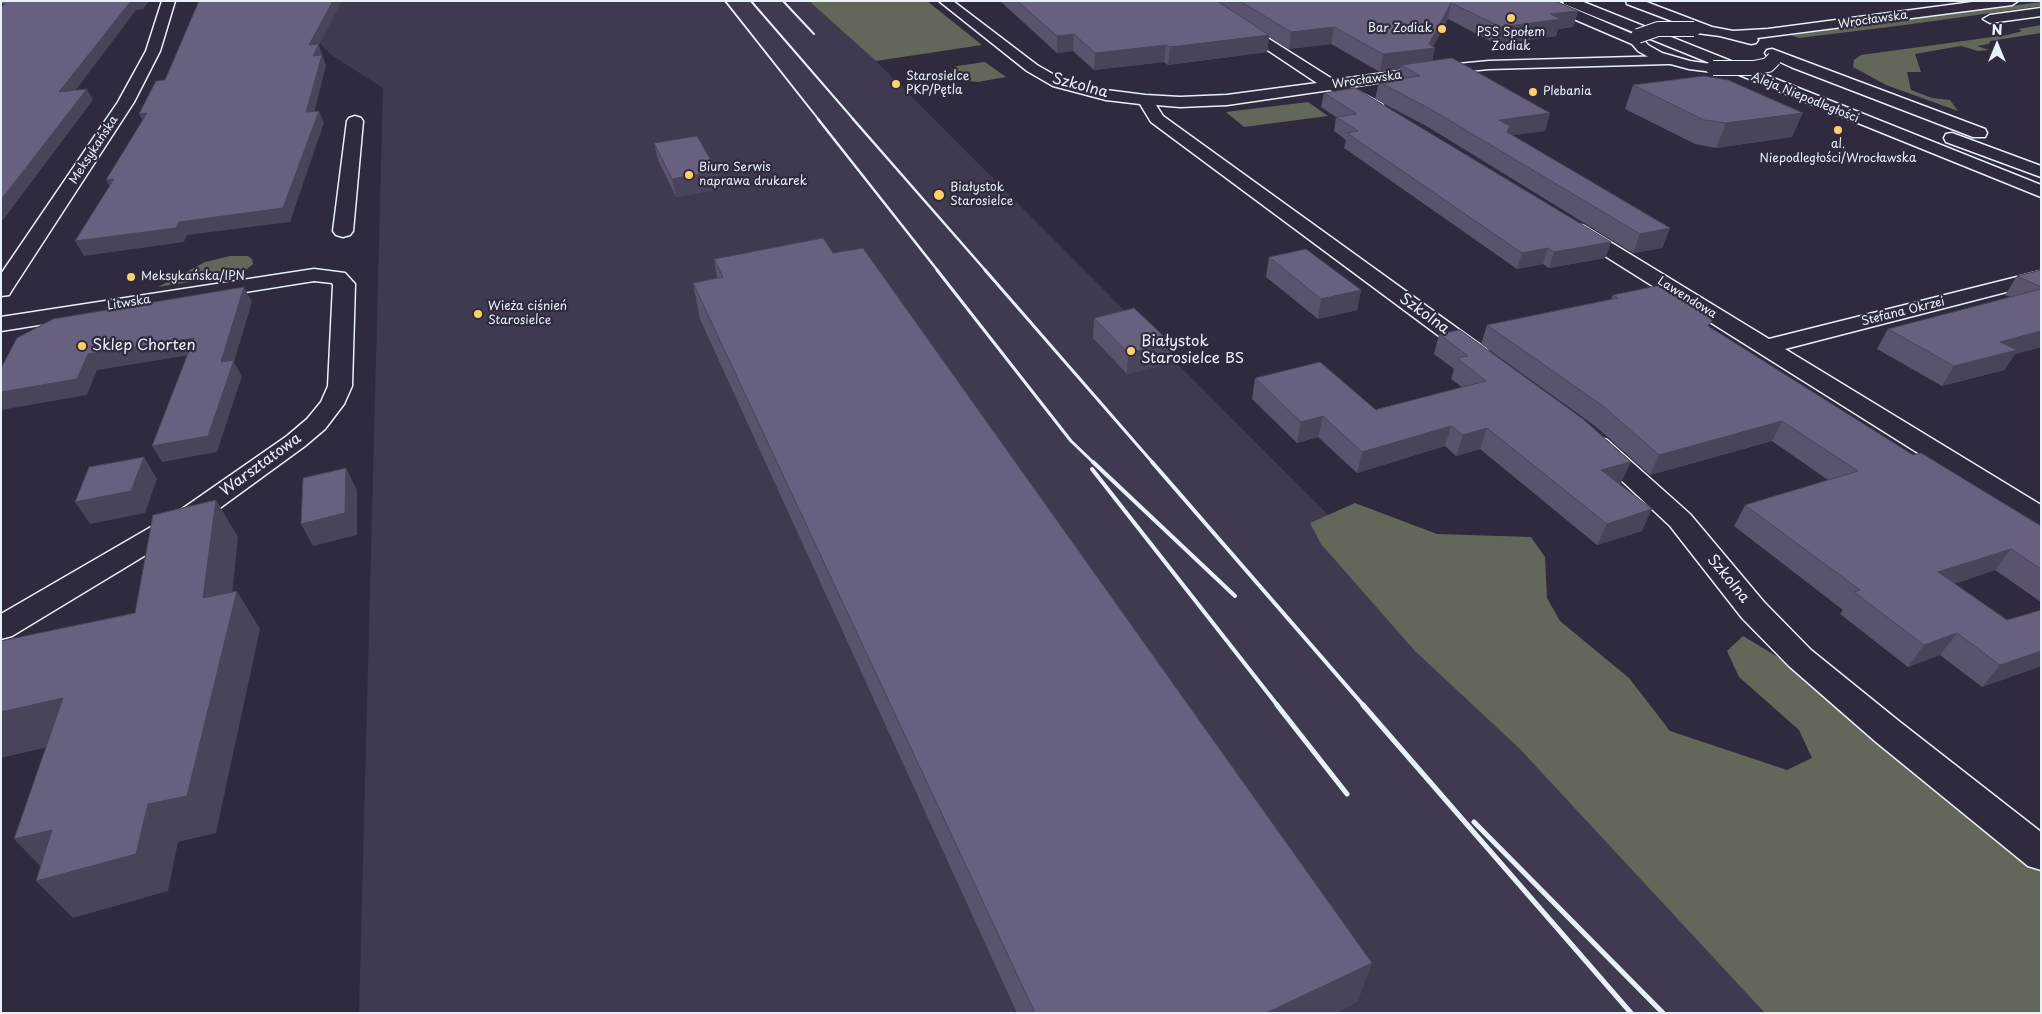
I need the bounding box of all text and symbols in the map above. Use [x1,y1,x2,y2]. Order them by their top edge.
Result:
street label: Wrocławska [1837,8,1909,32]
marker: PSS Społem Zodiak [1505,12,1517,24]
text: N [1991,19,2003,40]
north arrow [1972,20,2022,70]
place label: Bar Zodiak [1368,22,1432,36]
marker: Bar Zodiak [1436,23,1448,35]
place label: PSS Społem Zodiak [1477,26,1545,54]
street label: Wrocławska [1331,68,1403,92]
place label: Starosielce PKP/Pętla [906,70,969,98]
street label: Szkolna [1050,70,1110,102]
street label: Aleja Niepodległości [1749,70,1861,126]
marker: Starosielce PKP/Pętla [890,78,902,90]
place label: Plebania [1543,85,1591,99]
marker: Plebania [1527,86,1539,98]
street label: Meksykańska [67,113,121,187]
marker: al. Niepodległości/Wrocławska [1832,124,1844,136]
place label: al. Niepodległości/Wrocławska [1760,138,1916,166]
place label: Biuro Serwis naprawa drukarek [699,161,807,189]
marker: Biuro Serwis naprawa drukarek [683,169,695,181]
place label: Białystok Starosielce [950,181,1013,209]
marker: Białystok Starosielce [932,188,946,202]
place label: Meksykańska/IPN [141,270,245,284]
marker: Meksykańska/IPN [125,271,137,283]
street label: Lawendowa [1655,274,1719,322]
street label: Szkolna [1396,290,1452,338]
street label: Litwska [106,292,152,314]
street label: Stefana Okrzei [1860,295,1946,329]
place label: Wieża ciśnień Starosielce [488,300,567,328]
marker: Wieża ciśnień Starosielce [472,308,484,320]
place label: Białystok Starosielce BS [1141,333,1244,368]
place label: Sklep Chorten [92,337,195,355]
marker: Sklep Chorten [76,340,88,352]
marker: Białystok Starosielce BS [1125,345,1137,357]
street label: Warsztatowa [217,430,305,500]
street label: Szkolna [1703,551,1753,607]

